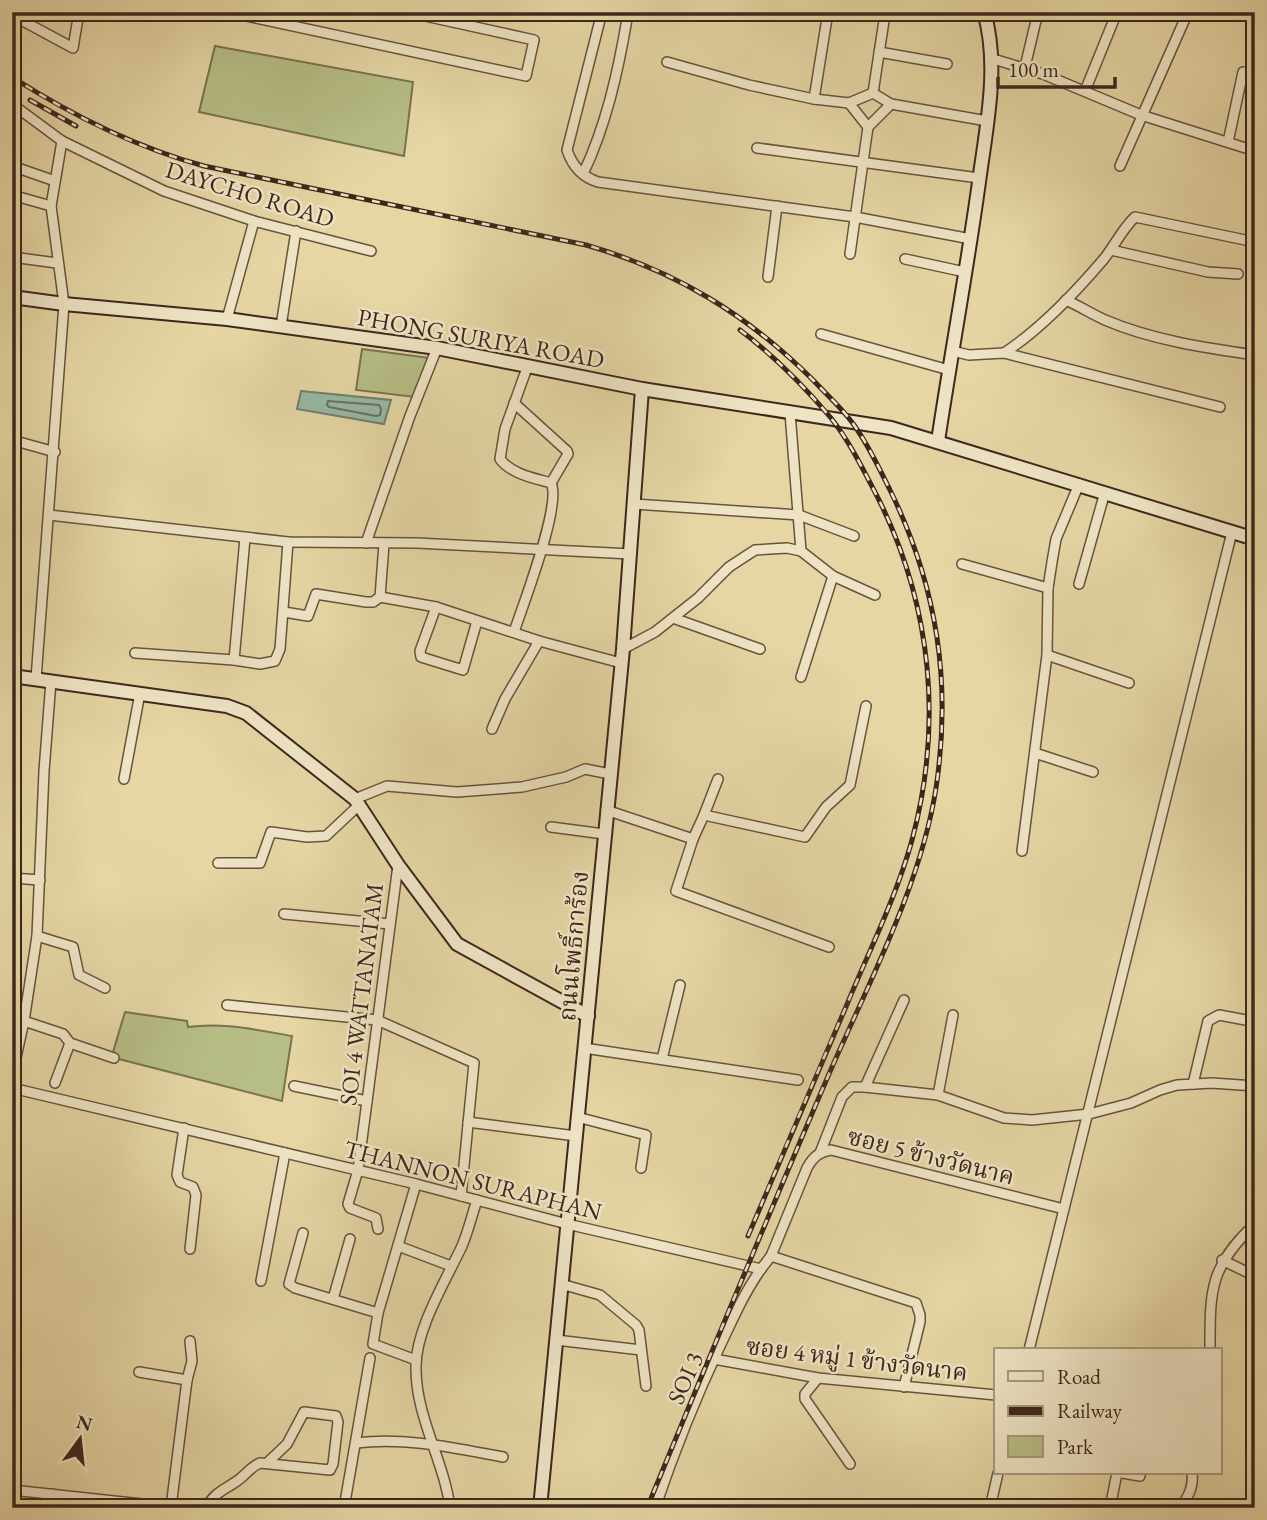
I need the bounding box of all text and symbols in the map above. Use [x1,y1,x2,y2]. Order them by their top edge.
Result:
scale bar [998,46,1115,90]
text: 100 m [1008,56,1059,83]
street label: DAYCHO ROAD [162,154,338,234]
street label: PHONG SURIYA ROAD [355,301,607,375]
street label: ถนนโพธิ์การ้อง [549,869,595,1022]
street label: SOI 4 WATTANATAM [332,881,390,1107]
street label: ซอย 5 ข้างวัดนาค [844,1120,1018,1192]
street label: THANNON SURAPHAN [341,1133,605,1227]
street label: ซอย 4 หมู่ 1 ข้างวัดนาค [745,1330,969,1388]
street label: SOI 3 [660,1347,710,1409]
legend [994,1348,1222,1474]
text: Road [1057,1363,1101,1390]
text: Railway [1057,1397,1123,1424]
north arrow [46,1404,116,1474]
text: N [74,1409,96,1437]
text: Park [1057,1433,1094,1460]

